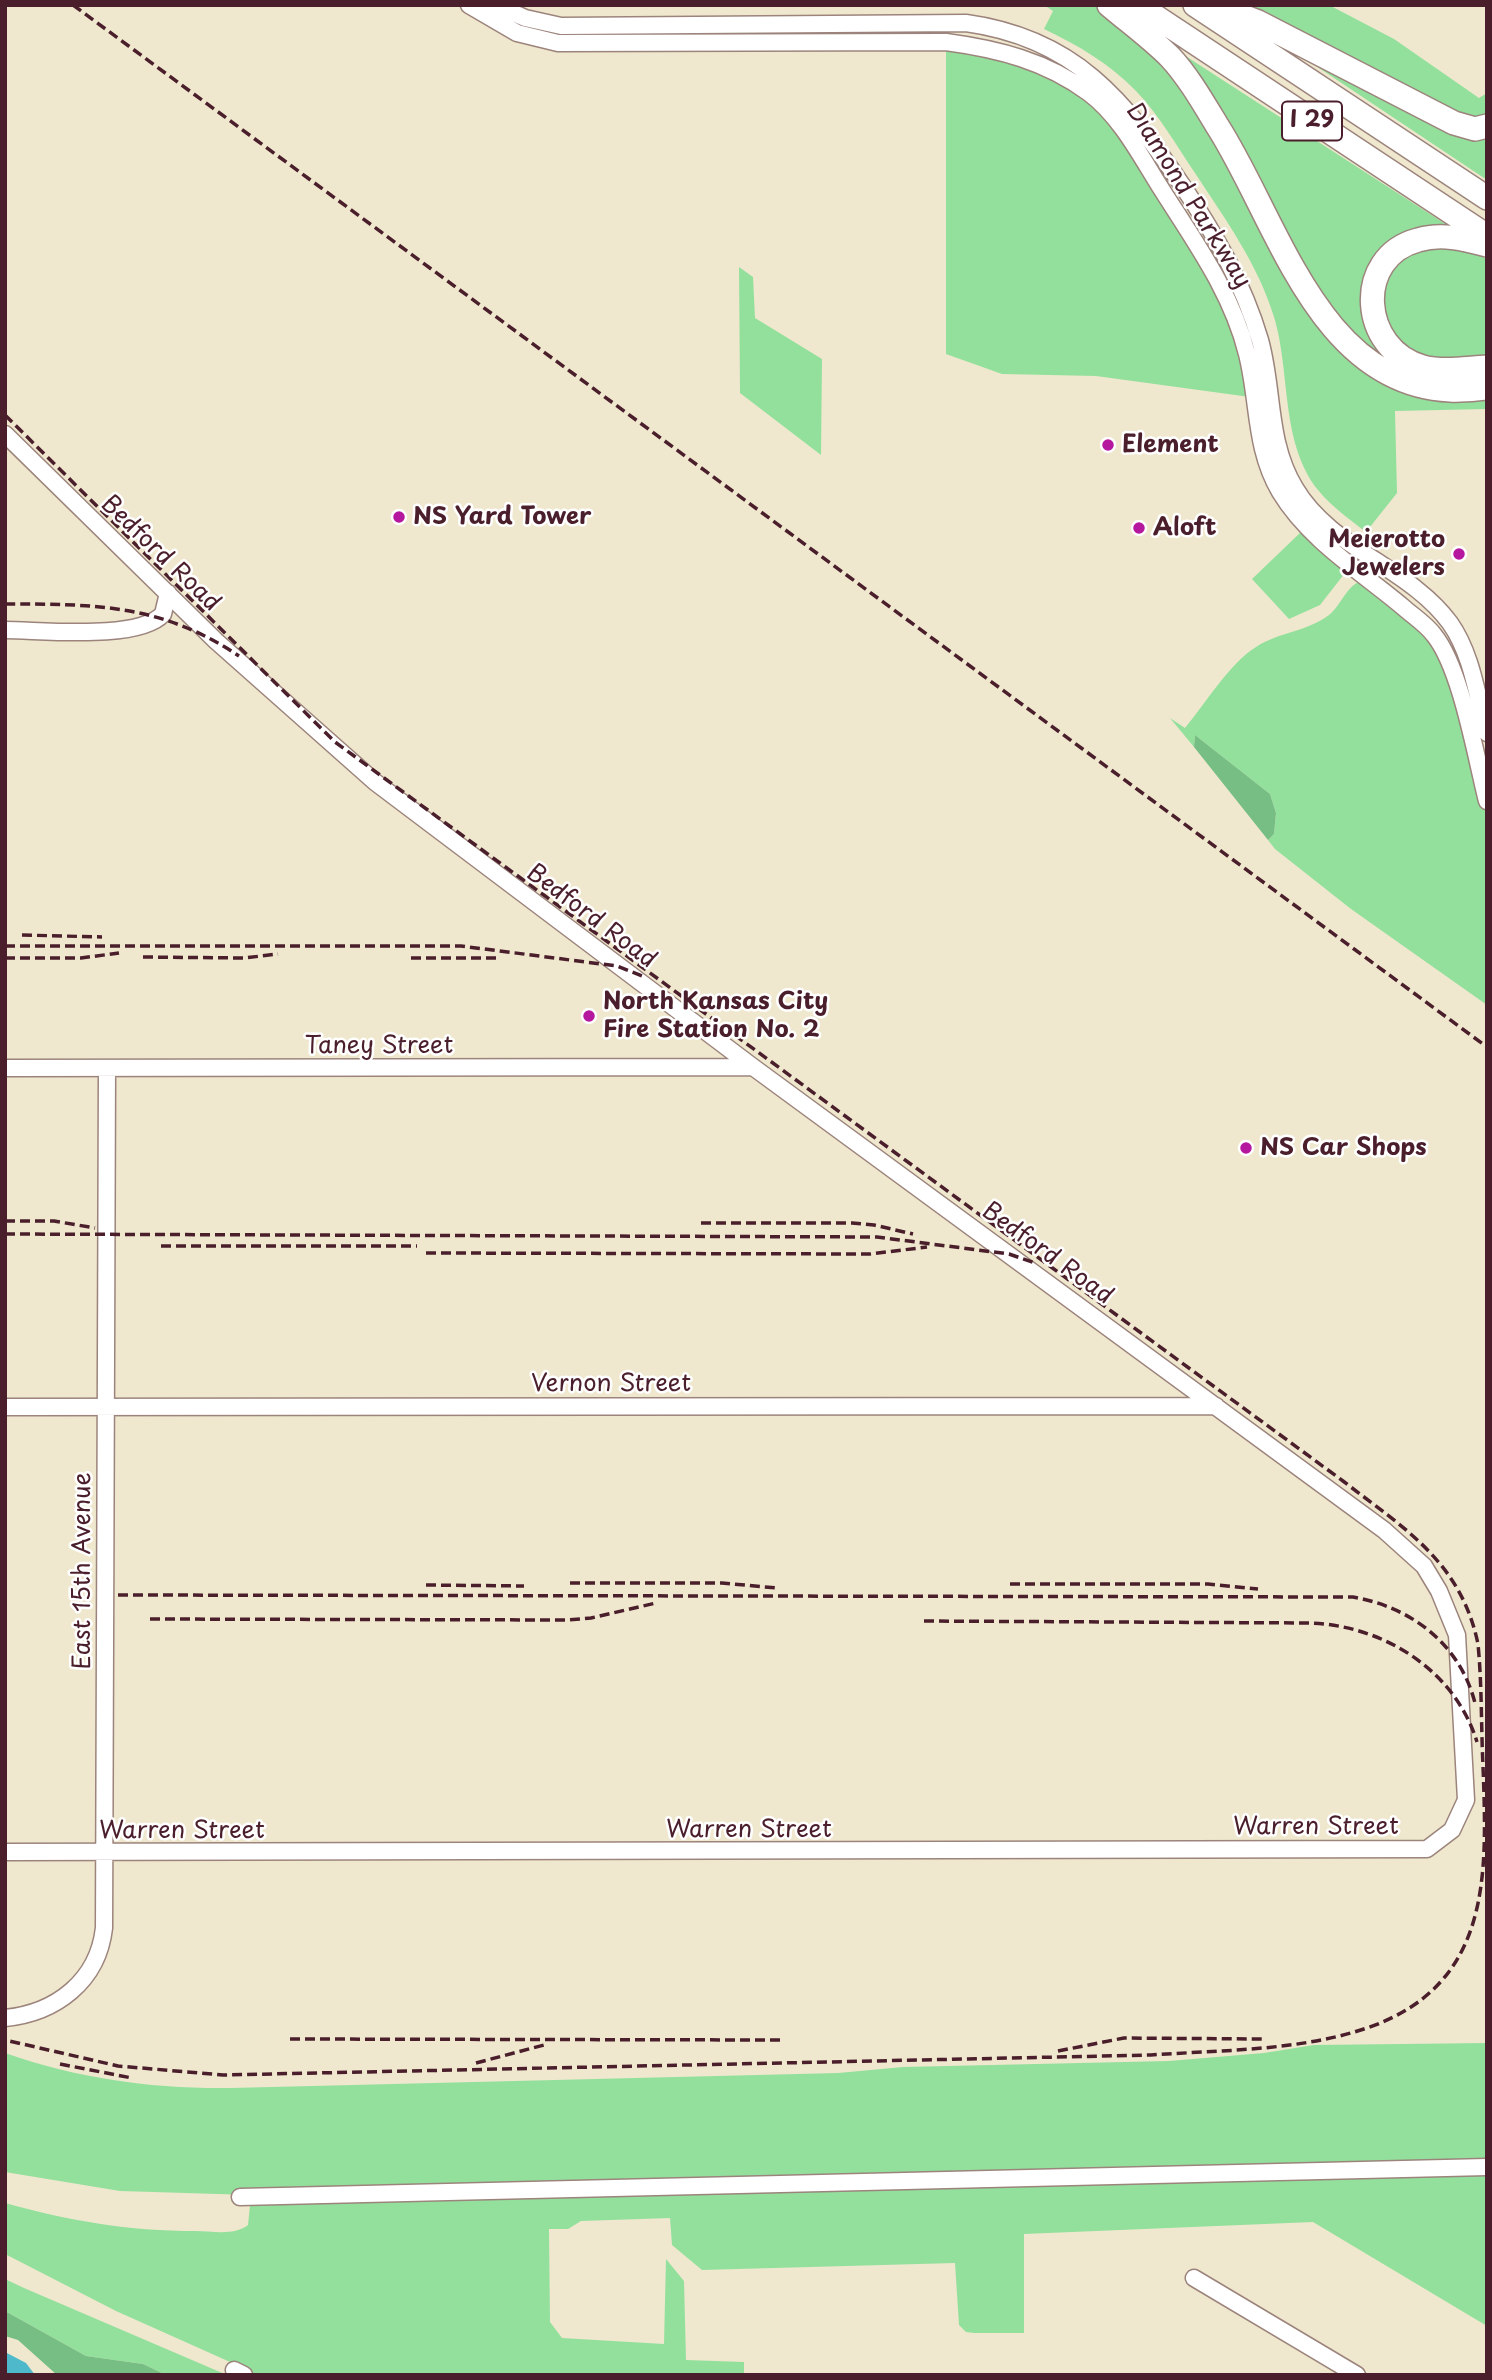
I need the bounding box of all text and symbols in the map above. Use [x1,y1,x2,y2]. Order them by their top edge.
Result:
street label: Diamond Parkway [1119,98,1257,294]
road number: I 29 [1282,102,1342,140]
place label: Element [1122,431,1219,459]
marker: Element [1100,437,1116,453]
street label: Bedford Road [94,490,226,618]
place label: NS Yard Tower [413,503,591,531]
marker: NS Yard Tower [391,509,407,525]
place label: Aloft [1153,514,1216,542]
marker: Aloft [1131,520,1147,536]
place label: Meierotto Jewelers [1328,526,1445,582]
marker: Meierotto Jewelers [1451,546,1467,562]
street label: Bedford Road [520,859,662,975]
place label: North Kansas City Fire Station No. 2 [603,988,828,1044]
marker: North Kansas City Fire Station No. 2 [581,1008,597,1024]
street label: Taney Street [305,1032,453,1060]
place label: NS Car Shops [1260,1134,1427,1162]
marker: NS Car Shops [1238,1140,1254,1156]
street label: Bedford Road [976,1197,1118,1311]
street label: Vernon Street [531,1370,691,1398]
street label: East 15th Avenue [69,1472,97,1670]
street label: Warren Street [1233,1813,1399,1841]
street label: Warren Street [666,1816,832,1844]
street label: Warren Street [99,1817,265,1845]

